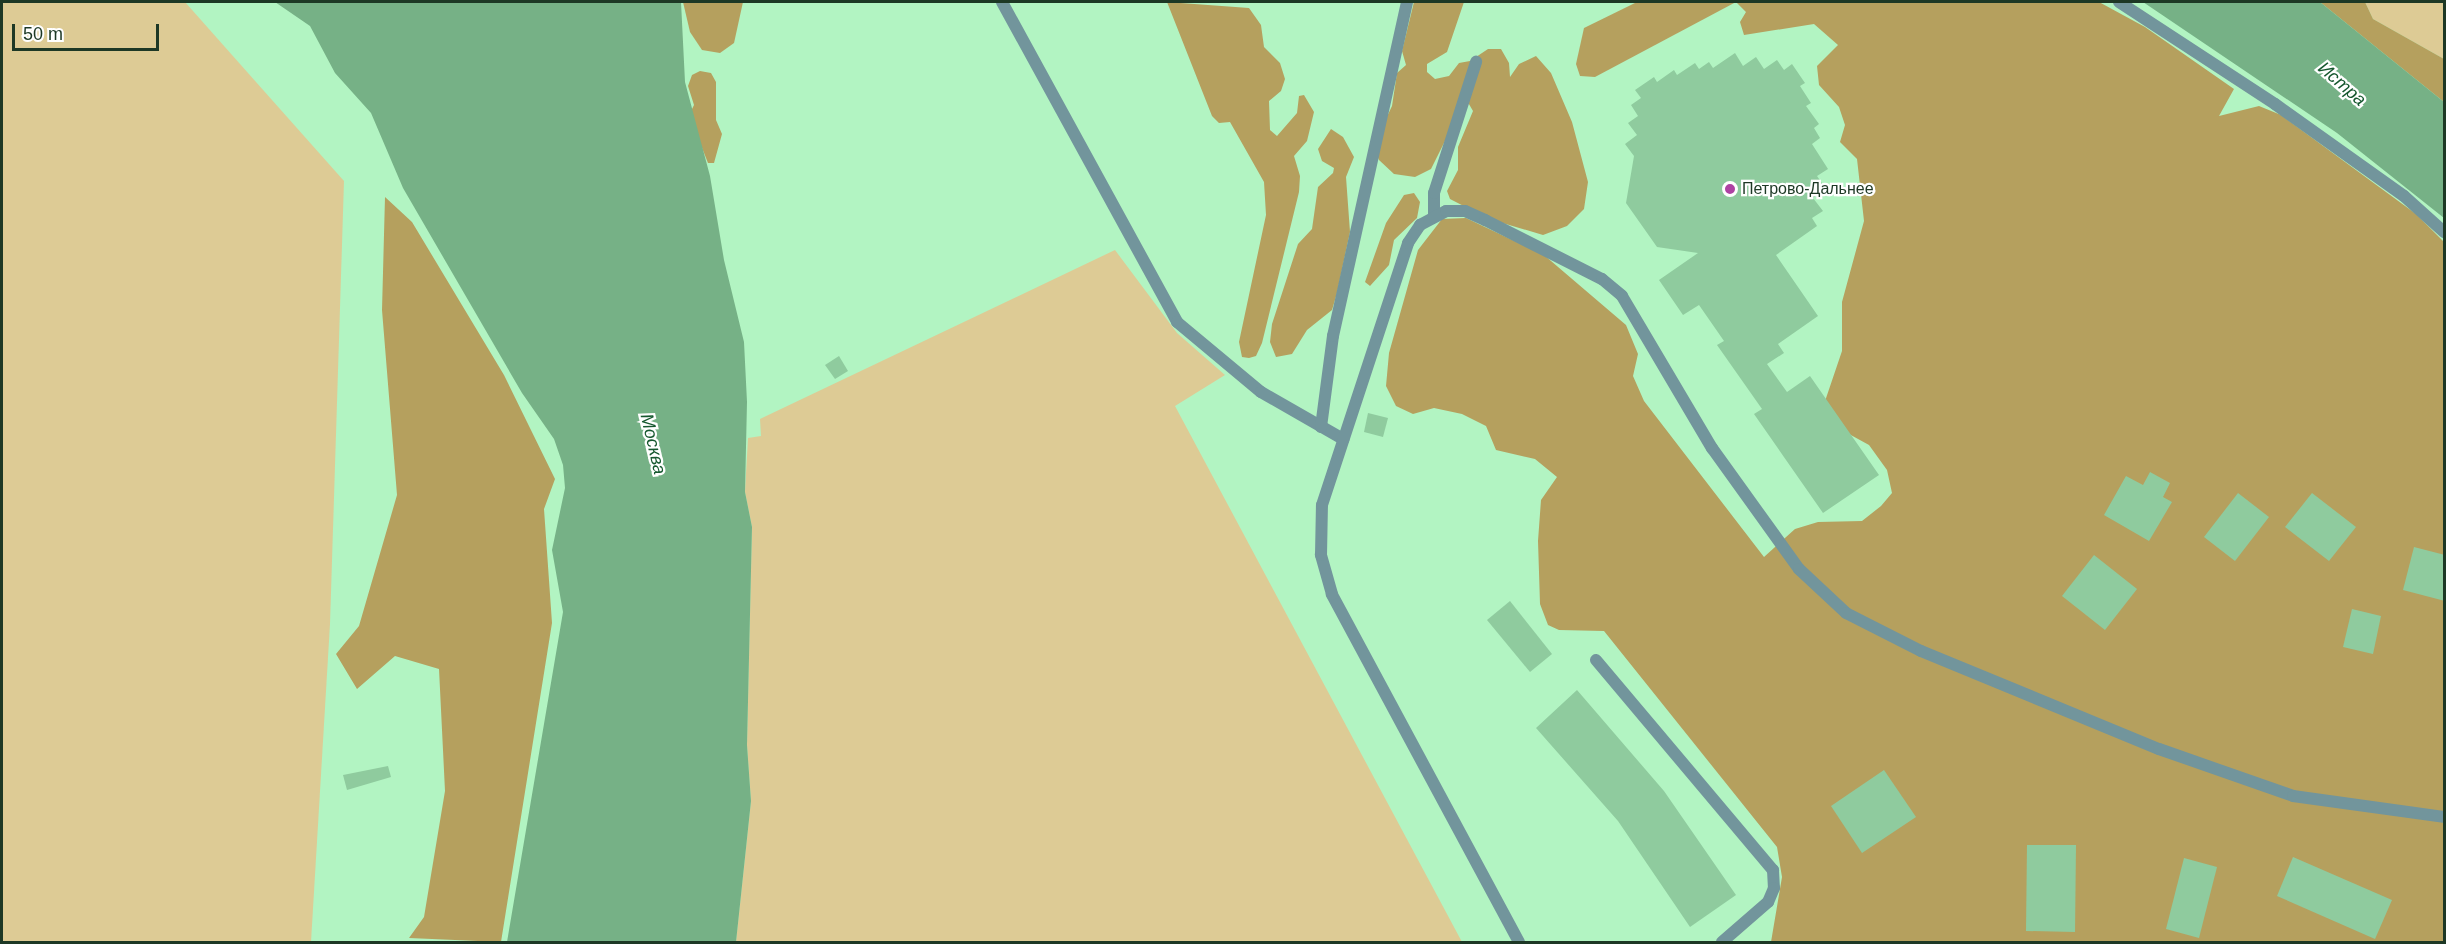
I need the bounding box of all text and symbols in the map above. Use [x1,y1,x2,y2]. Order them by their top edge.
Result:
scale bar [15,12,162,50]
text: 50 m [23,24,63,44]
water label: Истра [2314,57,2370,111]
place label: Петрово-Дальнее [1742,179,1874,199]
marker: Петрово-Дальнее [1723,182,1737,196]
water label: Москва [636,412,670,476]

